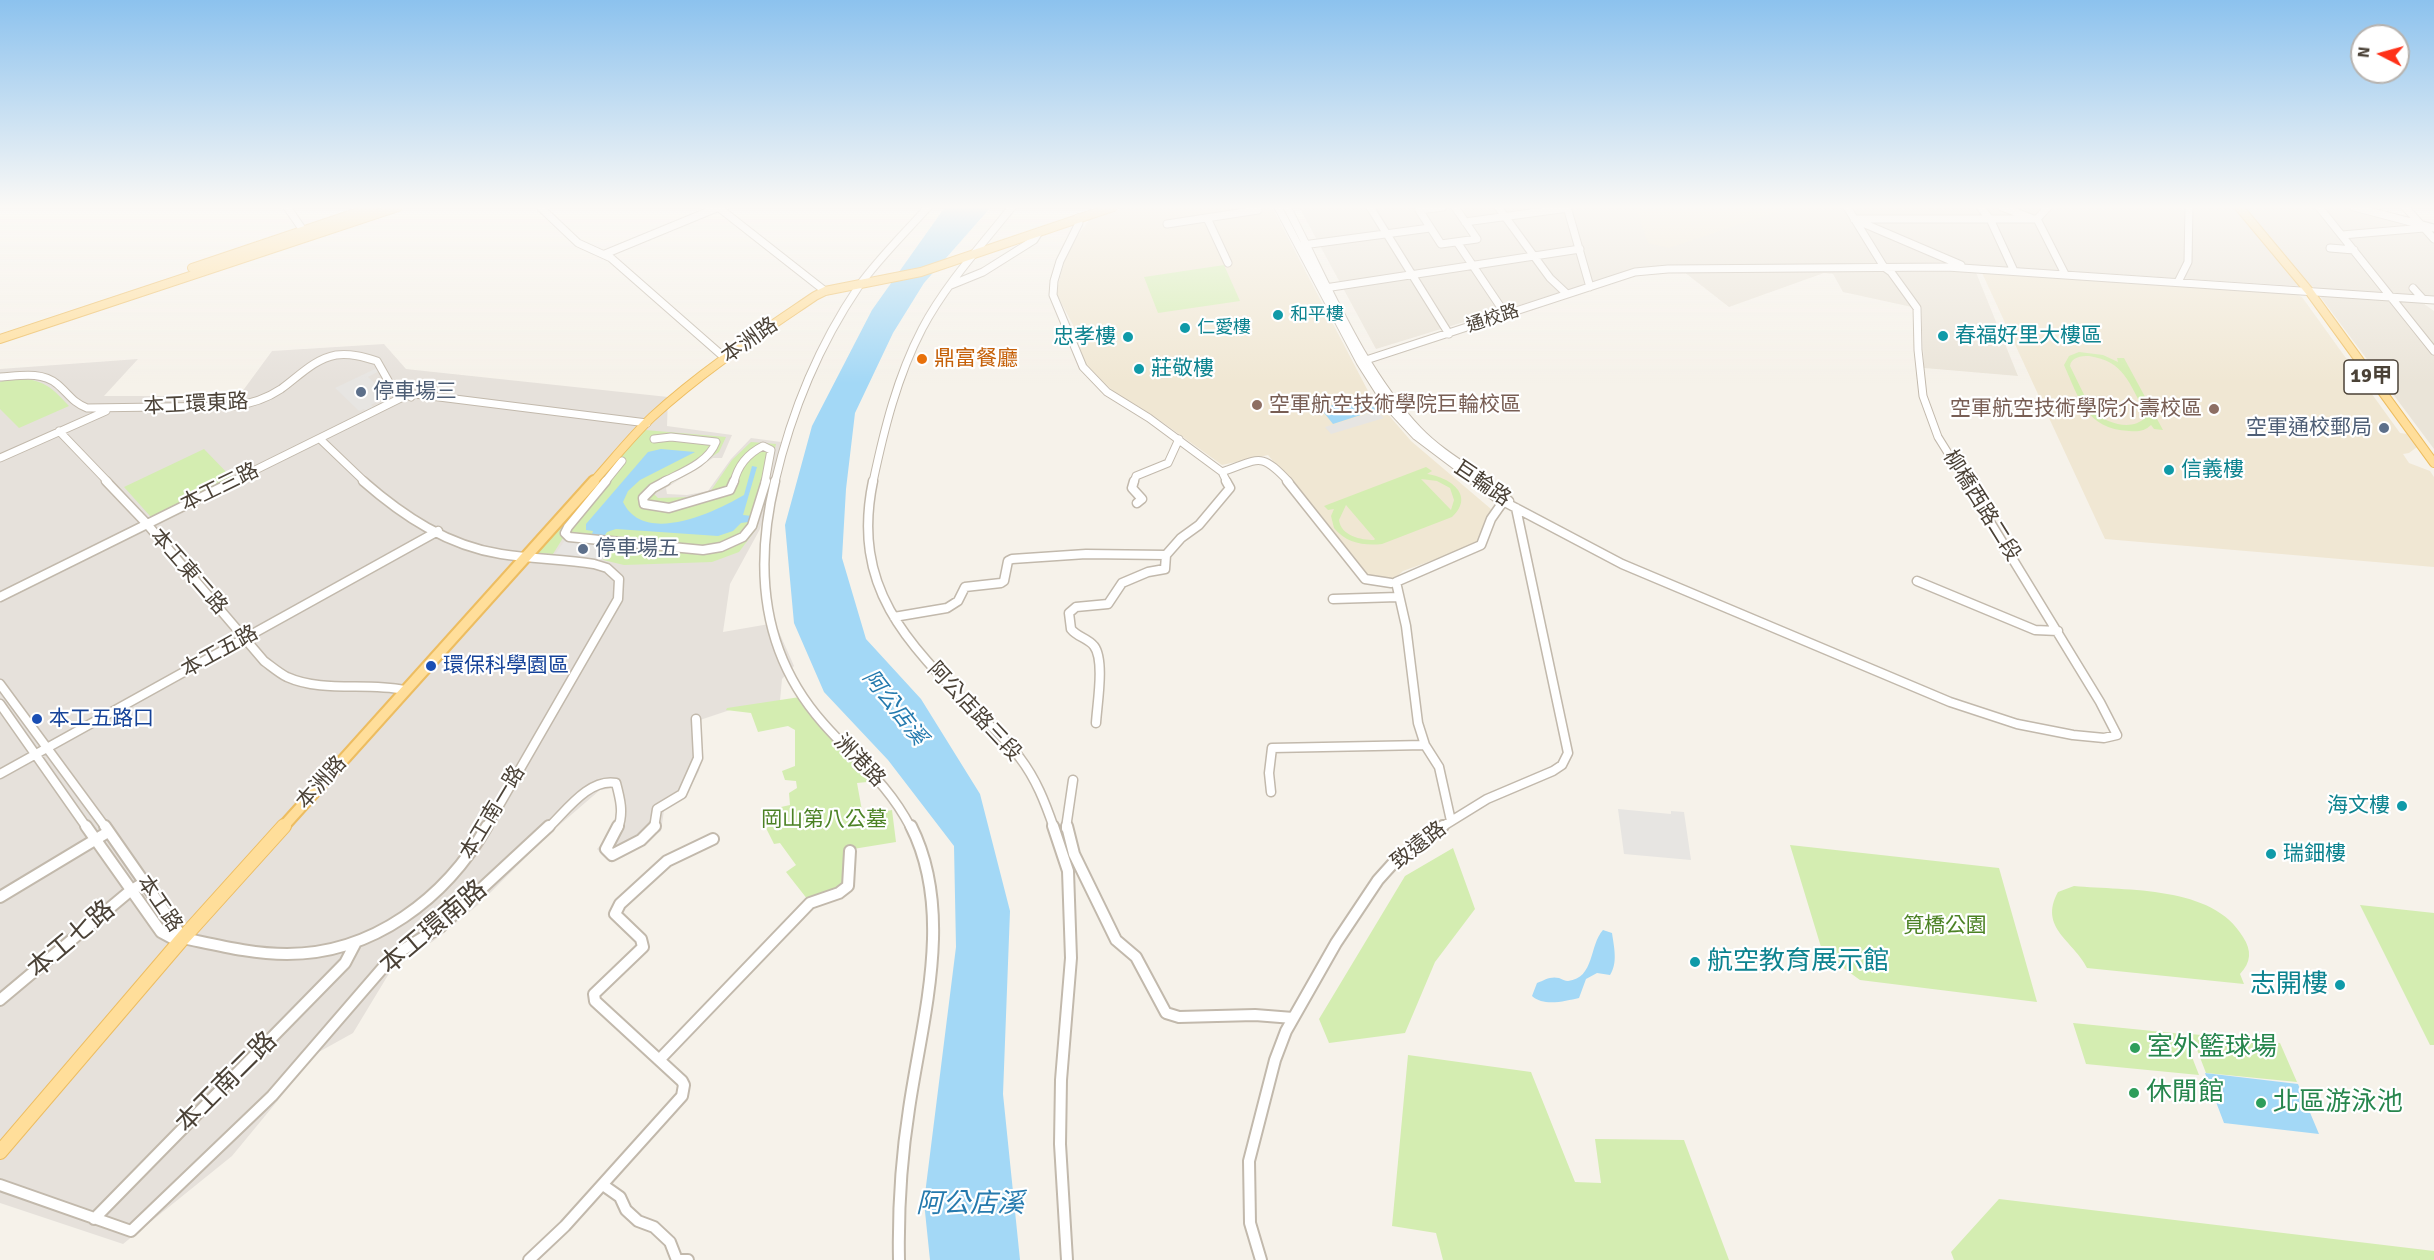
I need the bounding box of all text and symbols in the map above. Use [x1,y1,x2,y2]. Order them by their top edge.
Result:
north arrow [2350,24,2410,84]
text: N [2354,46,2375,59]
street label: 通校路 [1464,300,1522,338]
place label: 和平樓 [1290,304,1344,326]
marker: 和平樓 [1271,308,1285,322]
street label: 本洲路 [717,313,783,369]
place label: 仁愛樓 [1197,317,1251,339]
marker: 仁愛樓 [1178,321,1192,335]
place label: 春福好里大樓區 [1955,323,2102,349]
place label: 忠孝樓 [1053,324,1116,350]
marker: 春福好里大樓區 [1936,329,1950,343]
marker: 忠孝樓 [1121,330,1135,344]
place label: 鼎富餐廳 [934,346,1018,372]
marker: 鼎富餐廳 [915,352,929,366]
place label: 莊敬樓 [1151,356,1214,382]
road number: 19甲 [2344,360,2398,394]
marker: 莊敬樓 [1132,362,1146,376]
place label: 停車場三 [373,379,457,405]
marker: 停車場三 [354,385,368,399]
street label: 本工環東路 [143,390,249,420]
place label: 空軍航空技術學院巨輪校區 [1269,392,1521,418]
place label: 空軍航空技術學院介壽校區 [1950,396,2202,422]
marker: 空軍航空技術學院巨輪校區 [1250,398,1264,412]
marker: 空軍航空技術學院介壽校區 [2207,402,2221,416]
place label: 空軍通校郵局 [2246,415,2372,441]
marker: 空軍通校郵局 [2377,421,2391,435]
street label: 柳橋西路二段 [1937,446,2025,566]
street label: 巨輪路 [1449,456,1515,512]
place label: 信義樓 [2181,457,2244,483]
street label: 本工三路 [177,458,263,518]
marker: 信義樓 [2162,463,2176,477]
street label: 本工東二路 [144,524,232,620]
place label: 停車場五 [595,536,679,562]
marker: 停車場五 [576,542,590,556]
street label: 本工五路 [177,621,263,683]
place label: 環保科學園區 [443,653,569,679]
street label: 阿公店路三段 [922,657,1026,767]
marker: 環保科學園區 [424,659,438,673]
water label: 阿公店溪 [857,665,931,751]
place label: 本工五路口 [49,706,154,732]
marker: 本工五路口 [30,712,44,726]
street label: 洲港路 [828,730,890,792]
street label: 本洲路 [292,751,352,815]
street label: 本工南一路 [455,762,531,864]
place label: 海文樓 [2327,793,2390,819]
marker: 海文樓 [2395,799,2409,813]
park label: 岡山第八公墓 [761,807,887,833]
street label: 致遠路 [1386,817,1452,875]
place label: 瑞鈿樓 [2283,841,2346,867]
marker: 瑞鈿樓 [2264,847,2278,861]
street label: 本工路 [131,871,187,937]
street label: 本工環南路 [374,874,494,982]
street label: 本工七路 [22,895,122,985]
park label: 筧橋公園 [1903,913,1987,939]
place label: 航空教育展示館 [1707,946,1889,978]
marker: 航空教育展示館 [1688,955,1702,969]
place label: 志開樓 [2250,969,2328,1001]
marker: 志開樓 [2333,978,2347,992]
street label: 本工南二路 [170,1026,284,1140]
place label: 室外籃球場 [2147,1032,2277,1064]
marker: 室外籃球場 [2128,1041,2142,1055]
place label: 休閒館 [2146,1077,2224,1109]
marker: 休閒館 [2127,1086,2141,1100]
place label: 北區游泳池 [2273,1087,2403,1119]
marker: 北區游泳池 [2254,1096,2268,1110]
water label: 阿公店溪 [916,1189,1024,1221]

